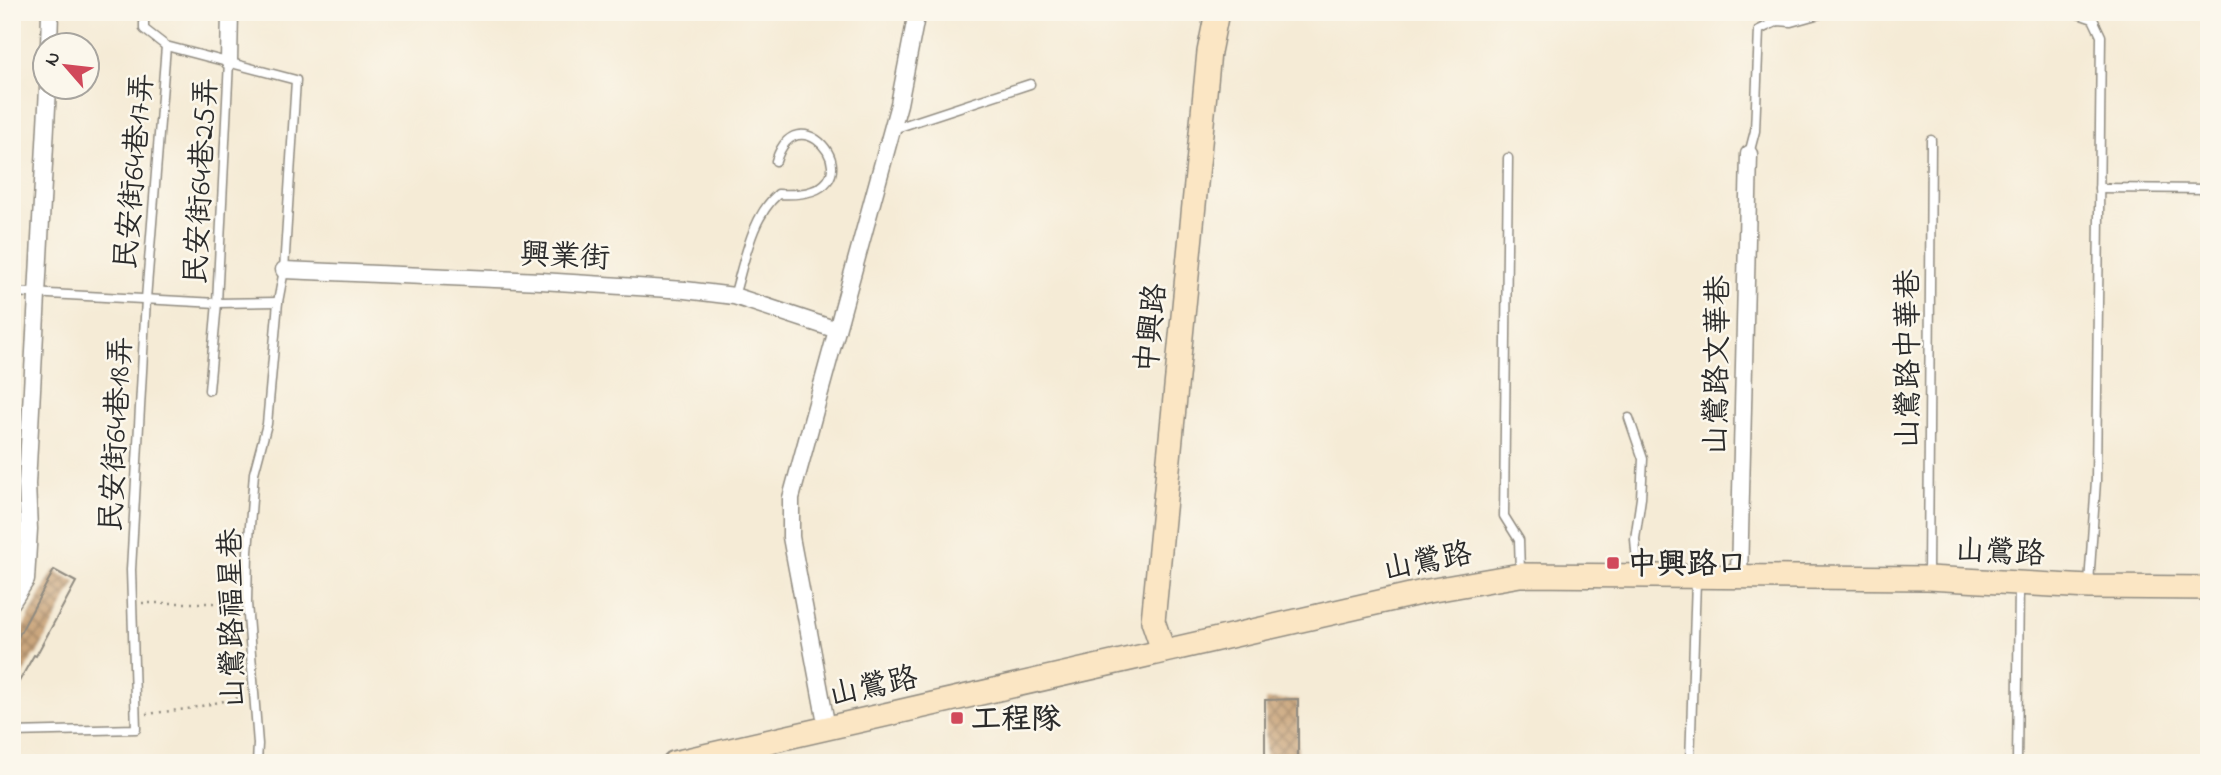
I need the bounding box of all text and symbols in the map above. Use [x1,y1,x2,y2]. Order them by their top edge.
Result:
north arrow [32,32,102,102]
text: N [38,47,68,71]
street label: 民安街64巷17弄 [105,71,167,272]
street label: 民安街64巷25弄 [176,76,230,286]
street label: 興業街 [519,234,611,282]
street label: 山鶯路中華巷 [1888,269,1932,449]
street label: 山鶯路文華巷 [1695,275,1743,455]
street label: 中興路 [1126,281,1180,375]
street label: 民安街64巷18弄 [91,335,145,533]
street label: 山鶯路福星巷 [210,528,258,708]
street label: 山鶯路 [1954,530,2046,578]
street label: 山鶯路 [1379,533,1476,593]
place label: 中興路口 [1627,544,1747,588]
marker: 中興路口 [1605,555,1621,571]
street label: 山鶯路 [825,657,922,719]
place label: 工程隊 [971,699,1061,743]
marker: 工程隊 [949,710,965,726]

